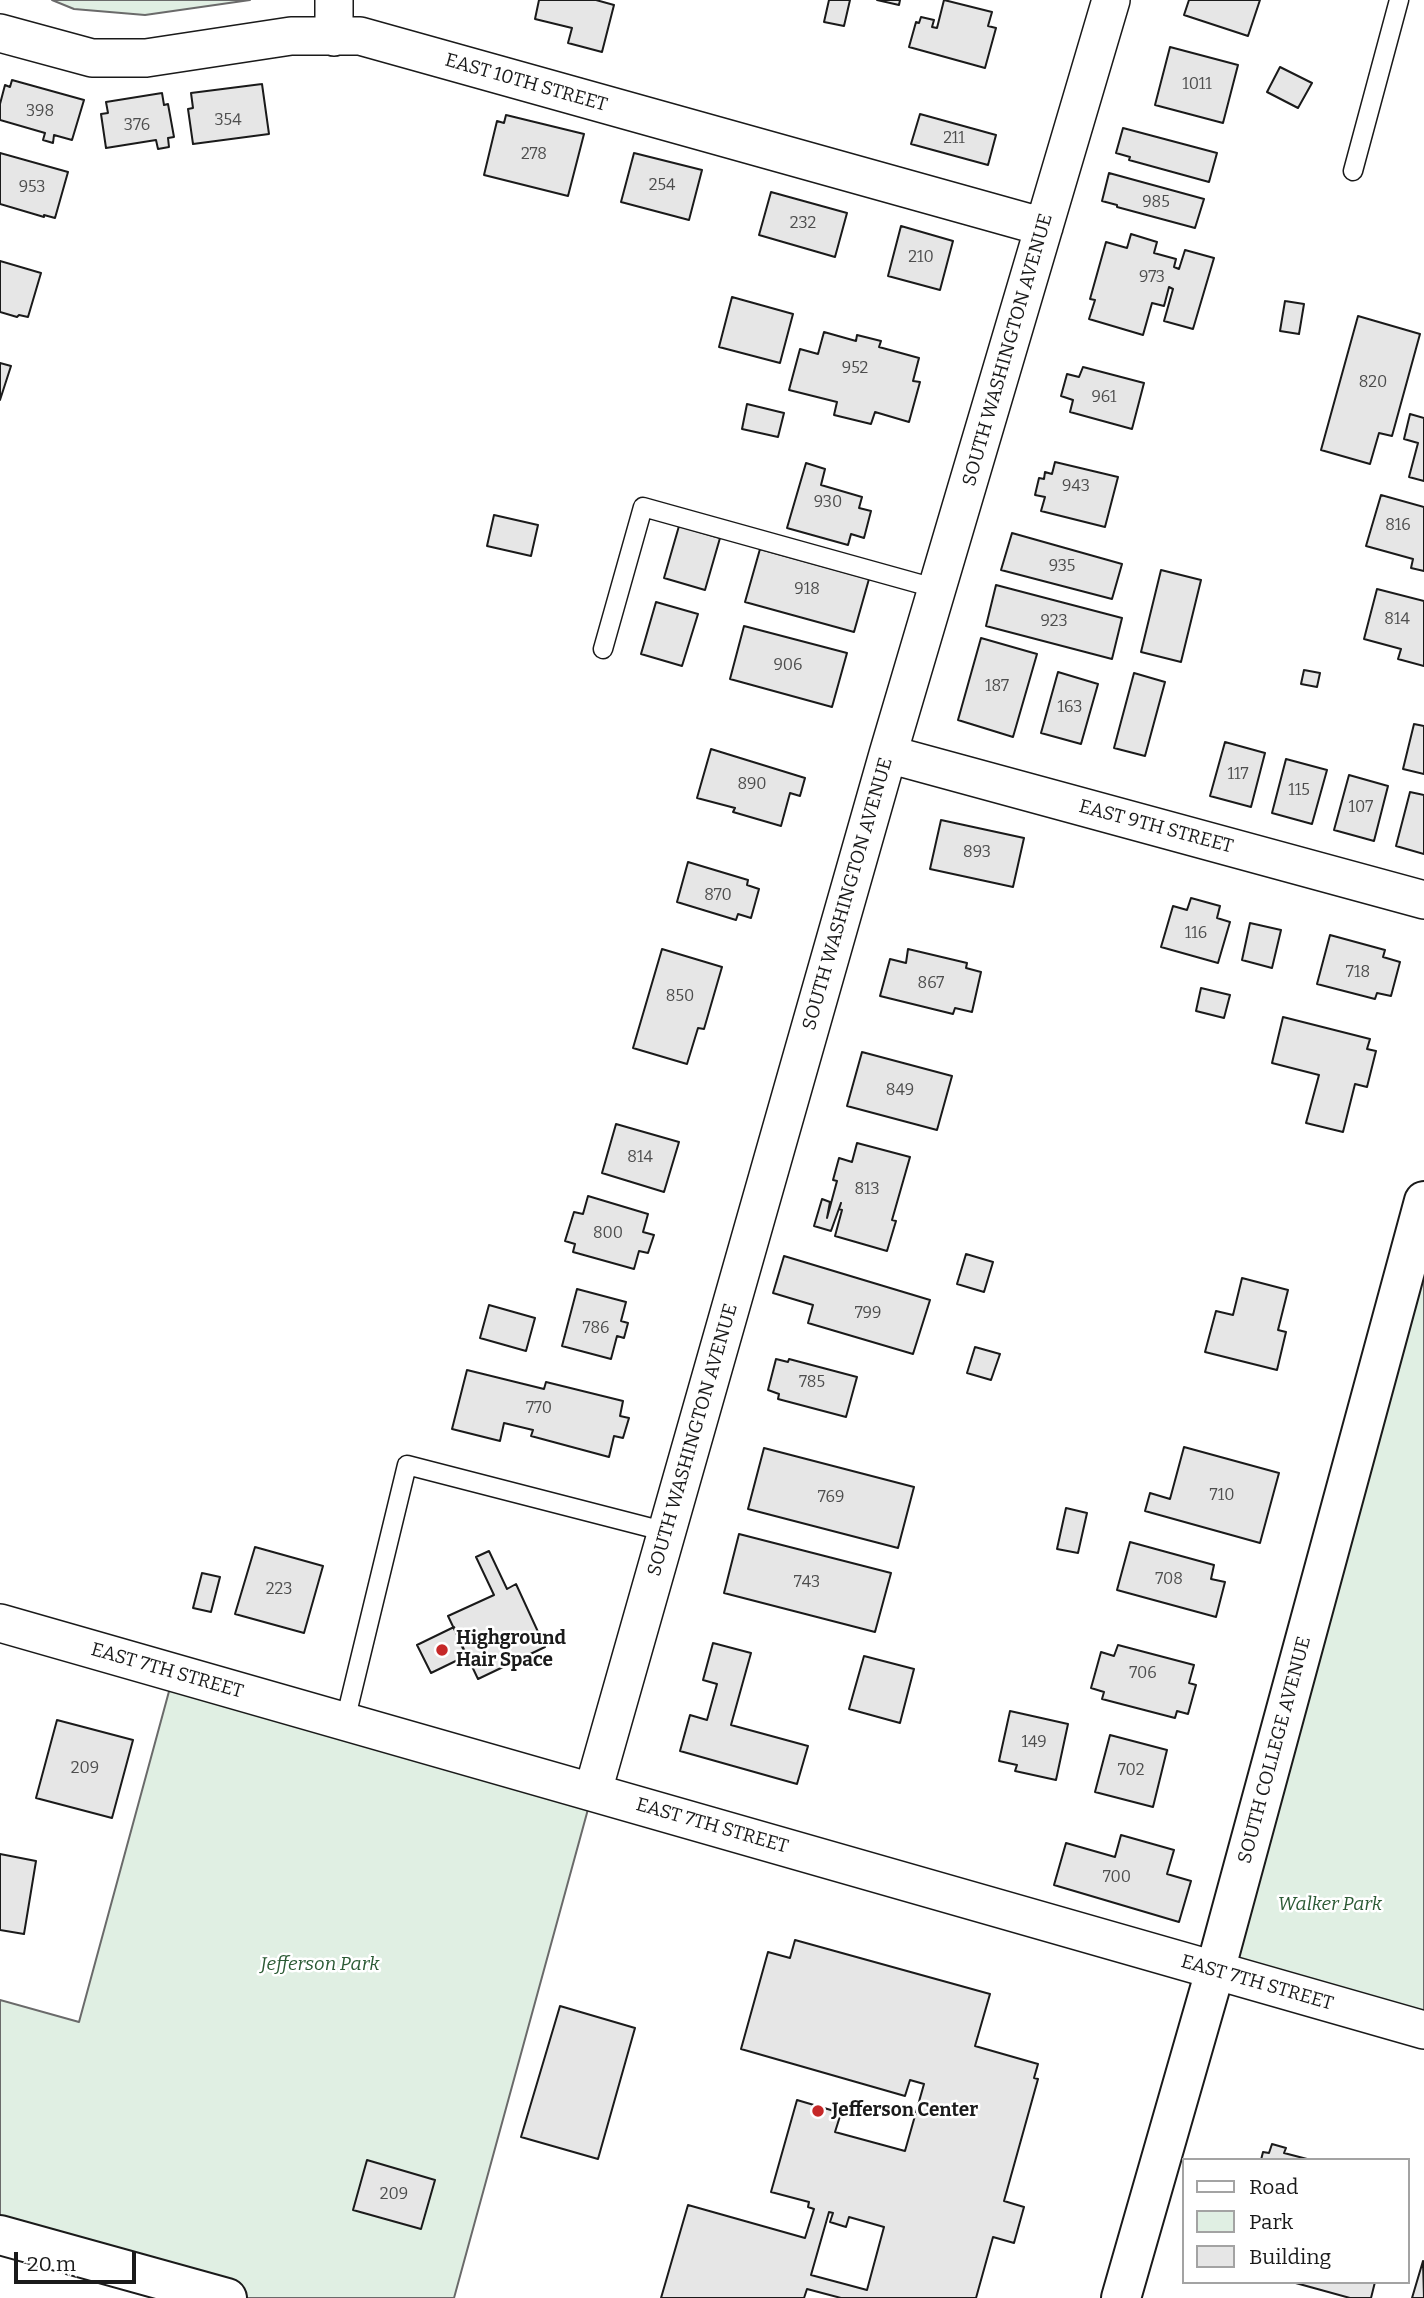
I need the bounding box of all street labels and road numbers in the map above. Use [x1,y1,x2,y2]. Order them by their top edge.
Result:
street label: EAST 10TH STREET [442,49,610,117]
street label: SOUTH WASHINGTON AVENUE [958,211,1058,489]
street label: SOUTH WASHINGTON AVENUE [798,755,898,1033]
street label: EAST 9TH STREET [1076,795,1236,859]
street label: SOUTH WASHINGTON AVENUE [643,1301,743,1579]
street label: SOUTH COLLEGE AVENUE [1234,1634,1316,1866]
street label: EAST 7TH STREET [88,1638,246,1704]
street label: EAST 7TH STREET [633,1793,791,1859]
street label: EAST 7TH STREET [1178,1950,1336,2016]

